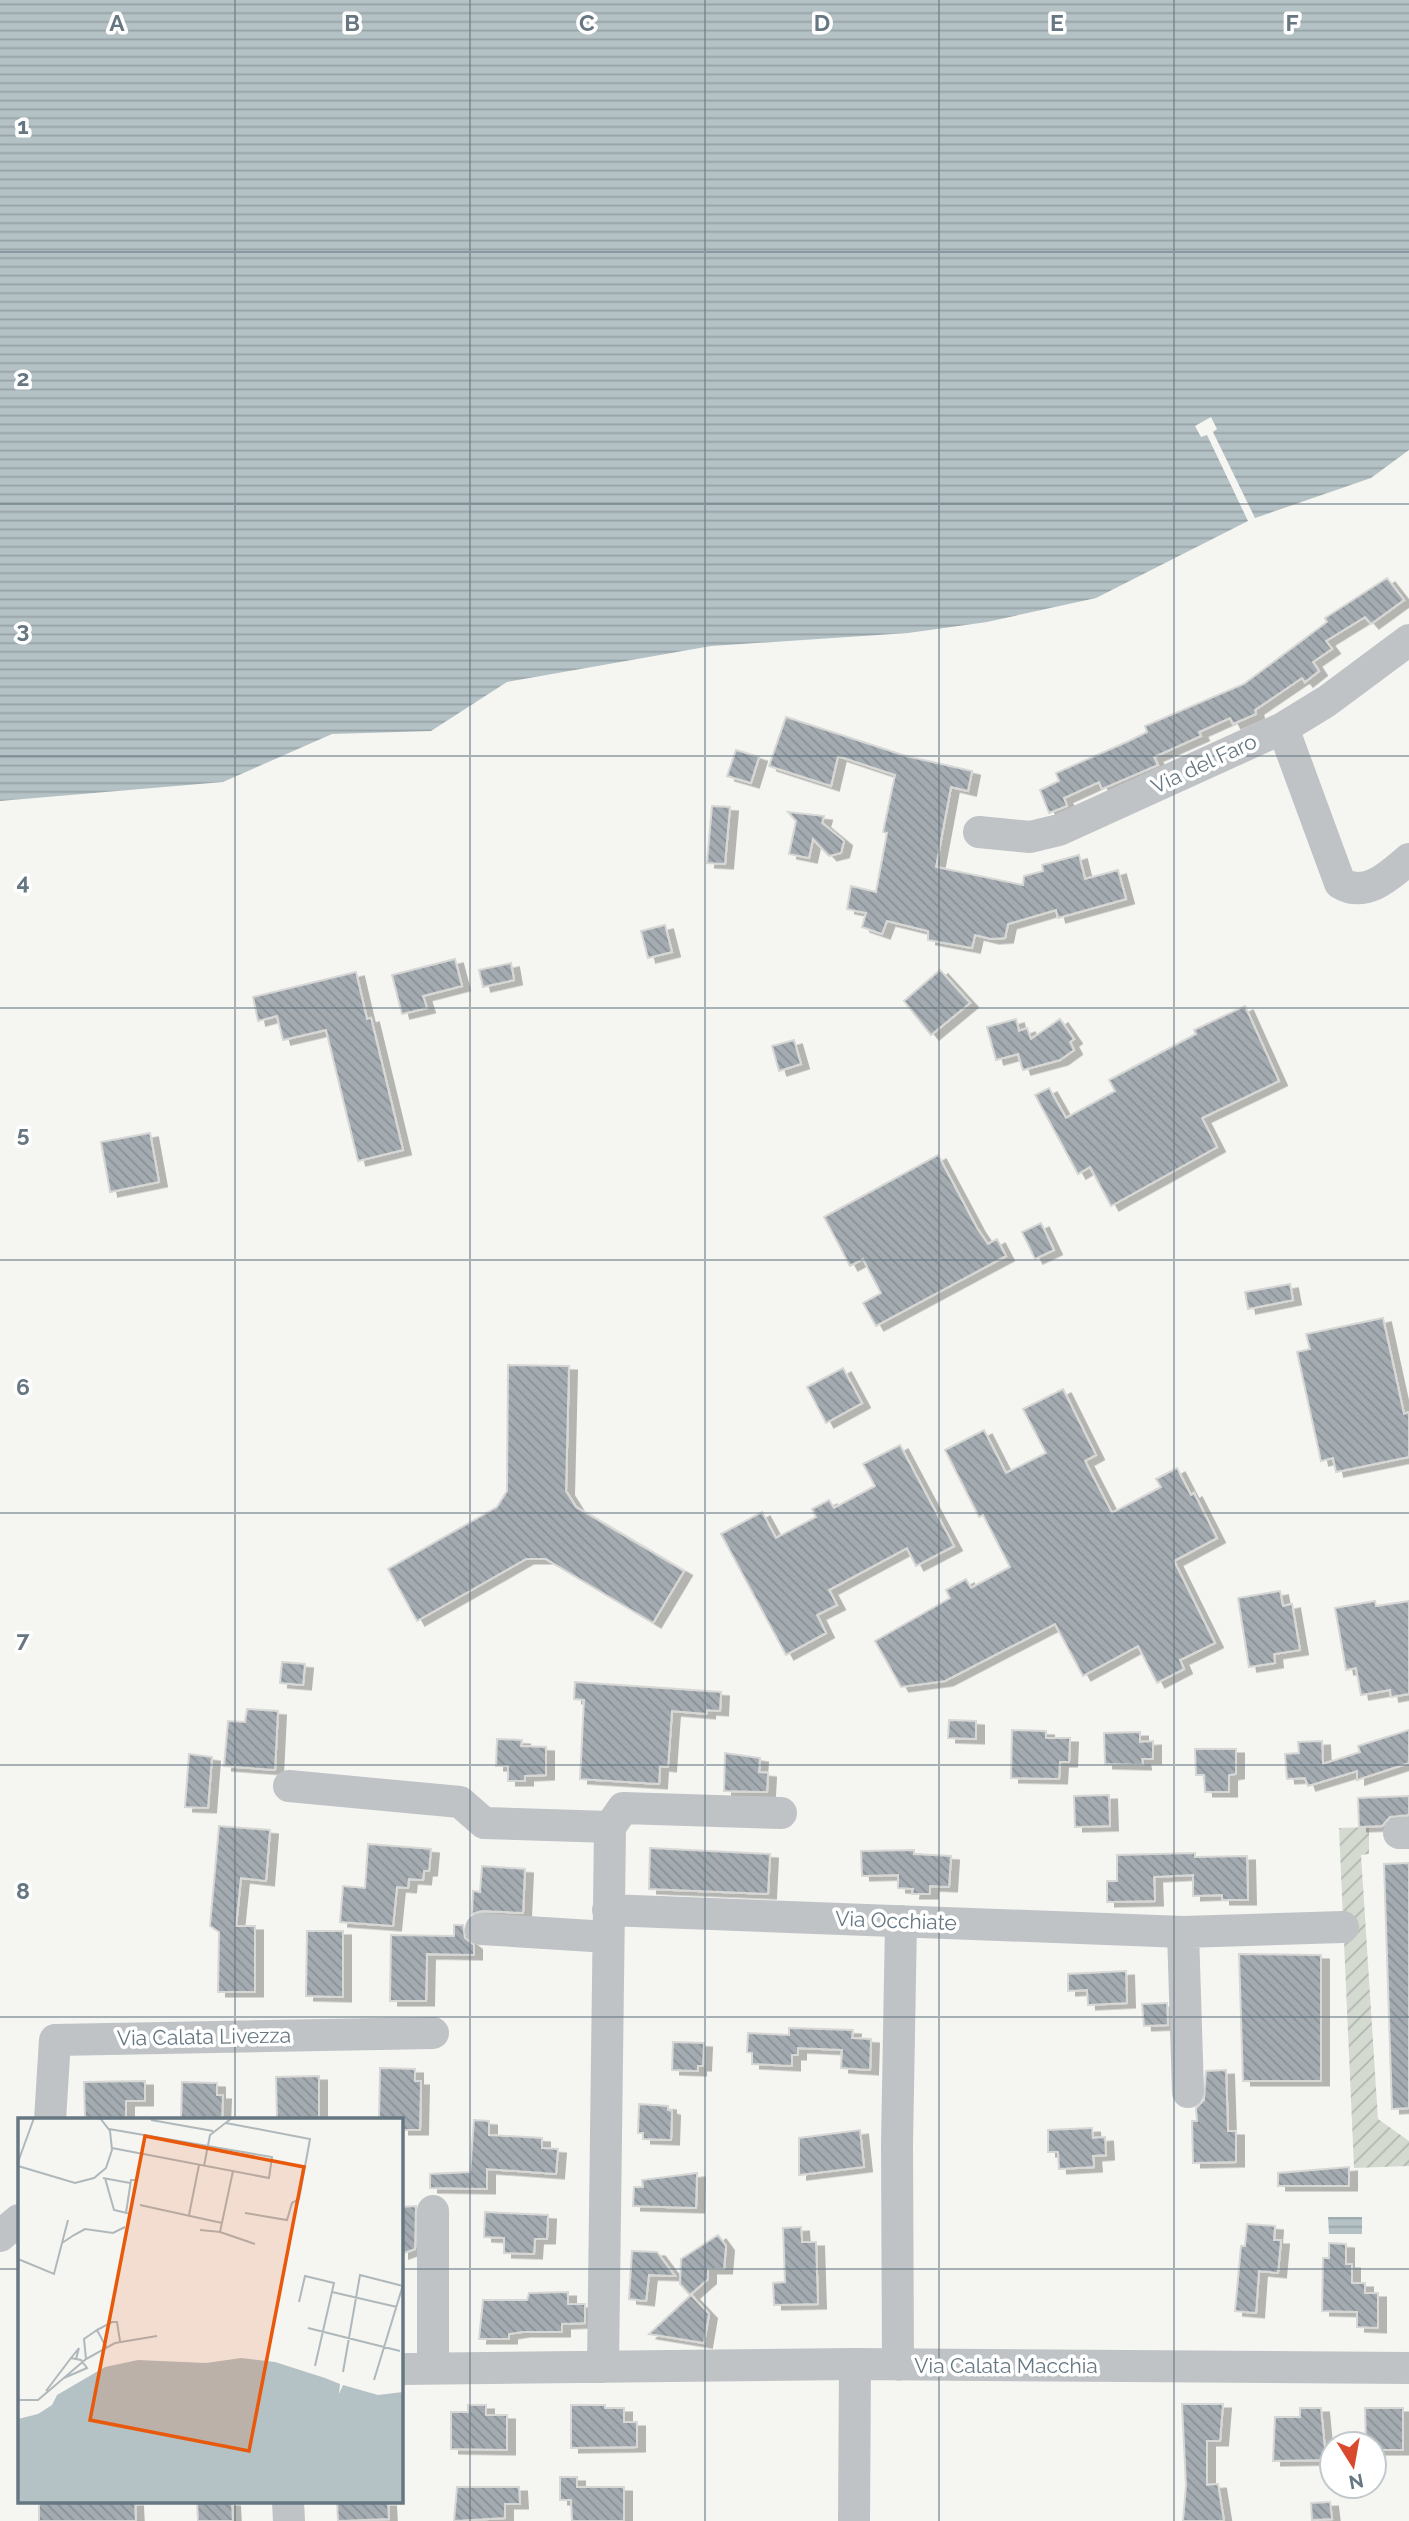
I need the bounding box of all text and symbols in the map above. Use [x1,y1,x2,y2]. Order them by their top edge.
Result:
text: A [109,9,125,36]
text: B [344,9,360,36]
text: C [579,9,595,36]
text: D [814,9,830,36]
text: E [1050,9,1064,36]
text: F [1285,9,1299,36]
text: 1 [17,112,29,139]
text: 2 [17,364,29,391]
text: 3 [17,616,29,643]
street label: Via del Faro [1147,728,1260,799]
text: 4 [16,868,30,895]
text: 5 [17,1120,30,1147]
text: 6 [16,1373,30,1400]
text: 7 [17,1625,30,1652]
text: 8 [16,1877,30,1904]
street label: Via Occhiate [835,1906,957,1935]
street label: Via Calata Livezza [117,2022,291,2051]
inset map [18,2118,402,2504]
street label: Via Calata Macchia [914,2353,1098,2378]
north arrow [1318,2430,1388,2500]
text: N [1347,2470,1365,2494]

